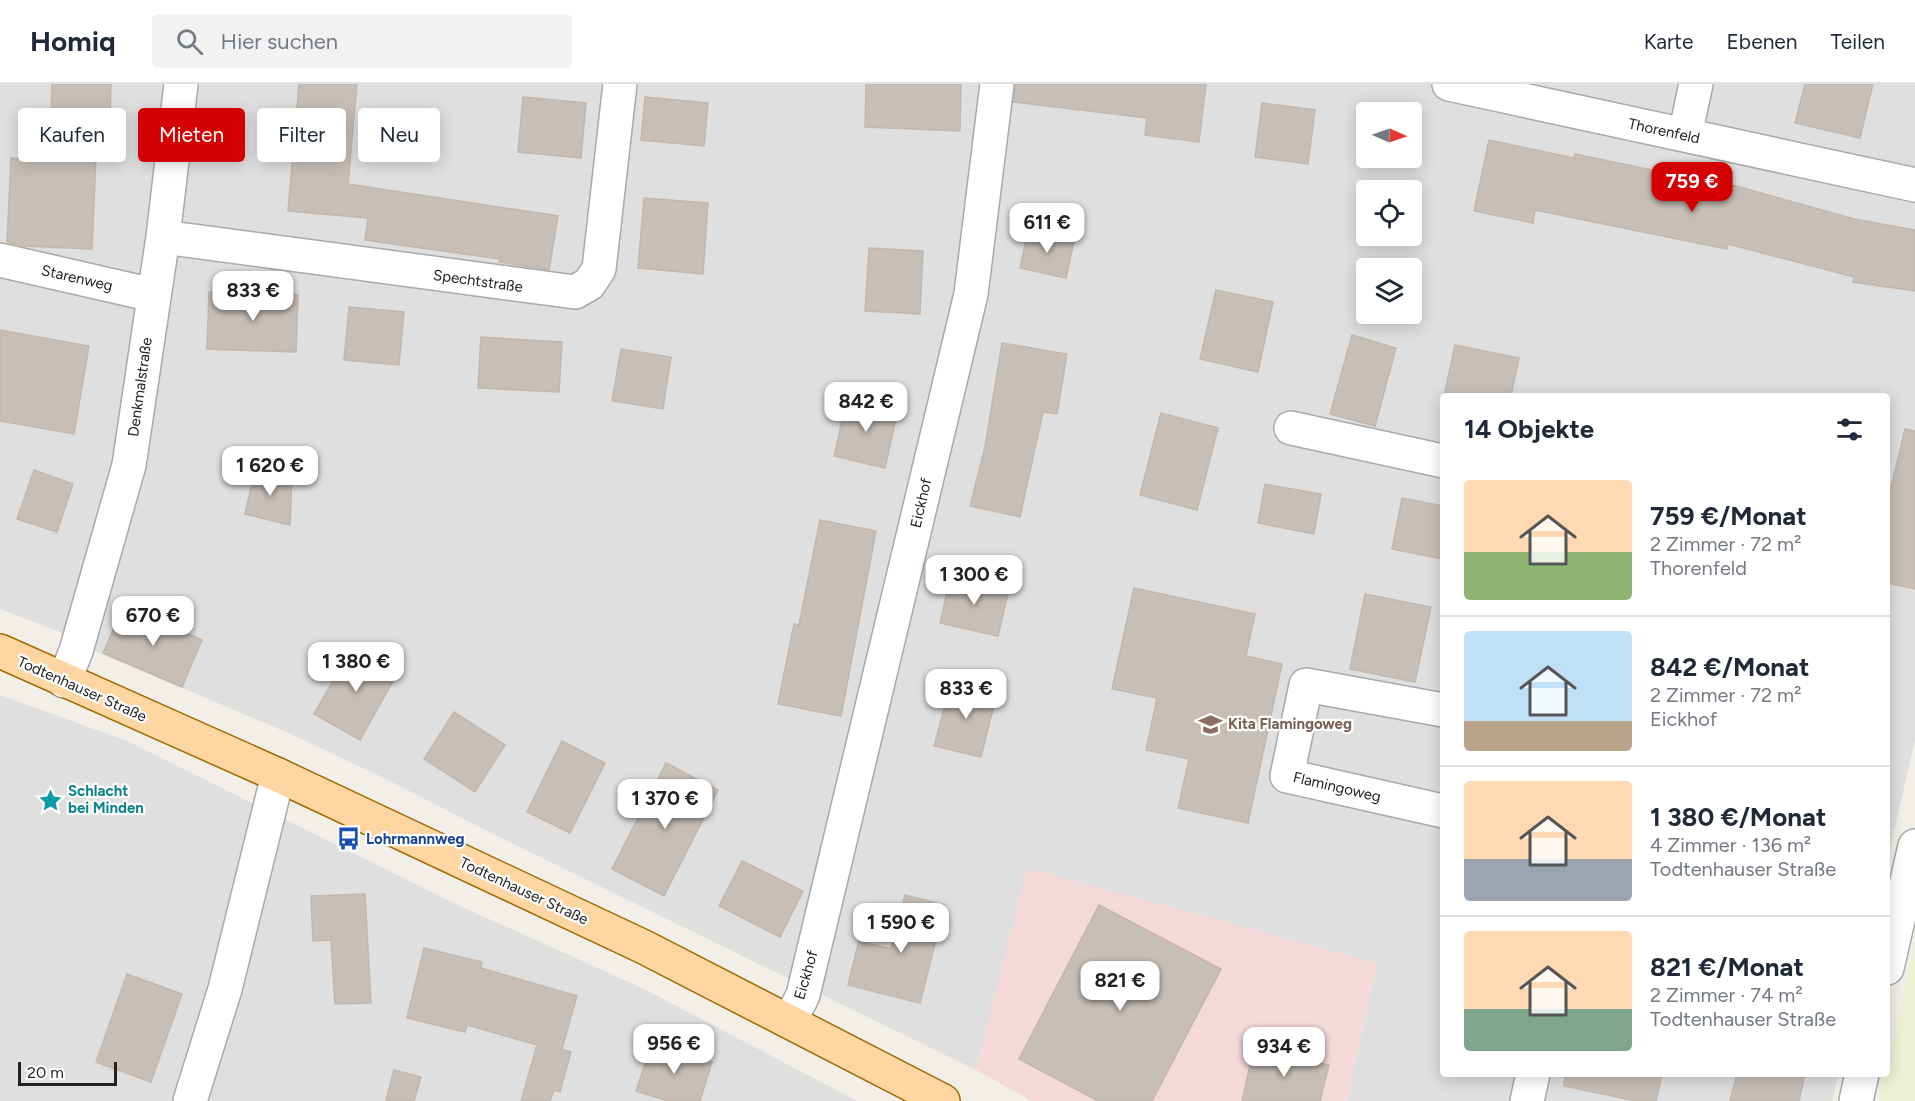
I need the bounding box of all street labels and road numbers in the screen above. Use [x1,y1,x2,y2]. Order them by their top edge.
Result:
street label: Thorenfeld [1627,115,1701,147]
street label: Starenweg [40,261,114,295]
street label: Spechtstraße [432,266,524,296]
street label: Denkmalstraße [124,336,156,438]
street label: Eickhof [907,476,936,530]
street label: Todtenhauser Straße [15,652,149,726]
street label: Flamingoweg [1291,768,1383,806]
street label: Todtenhauser Straße [457,853,591,929]
street label: Eickhof [790,948,822,1002]

